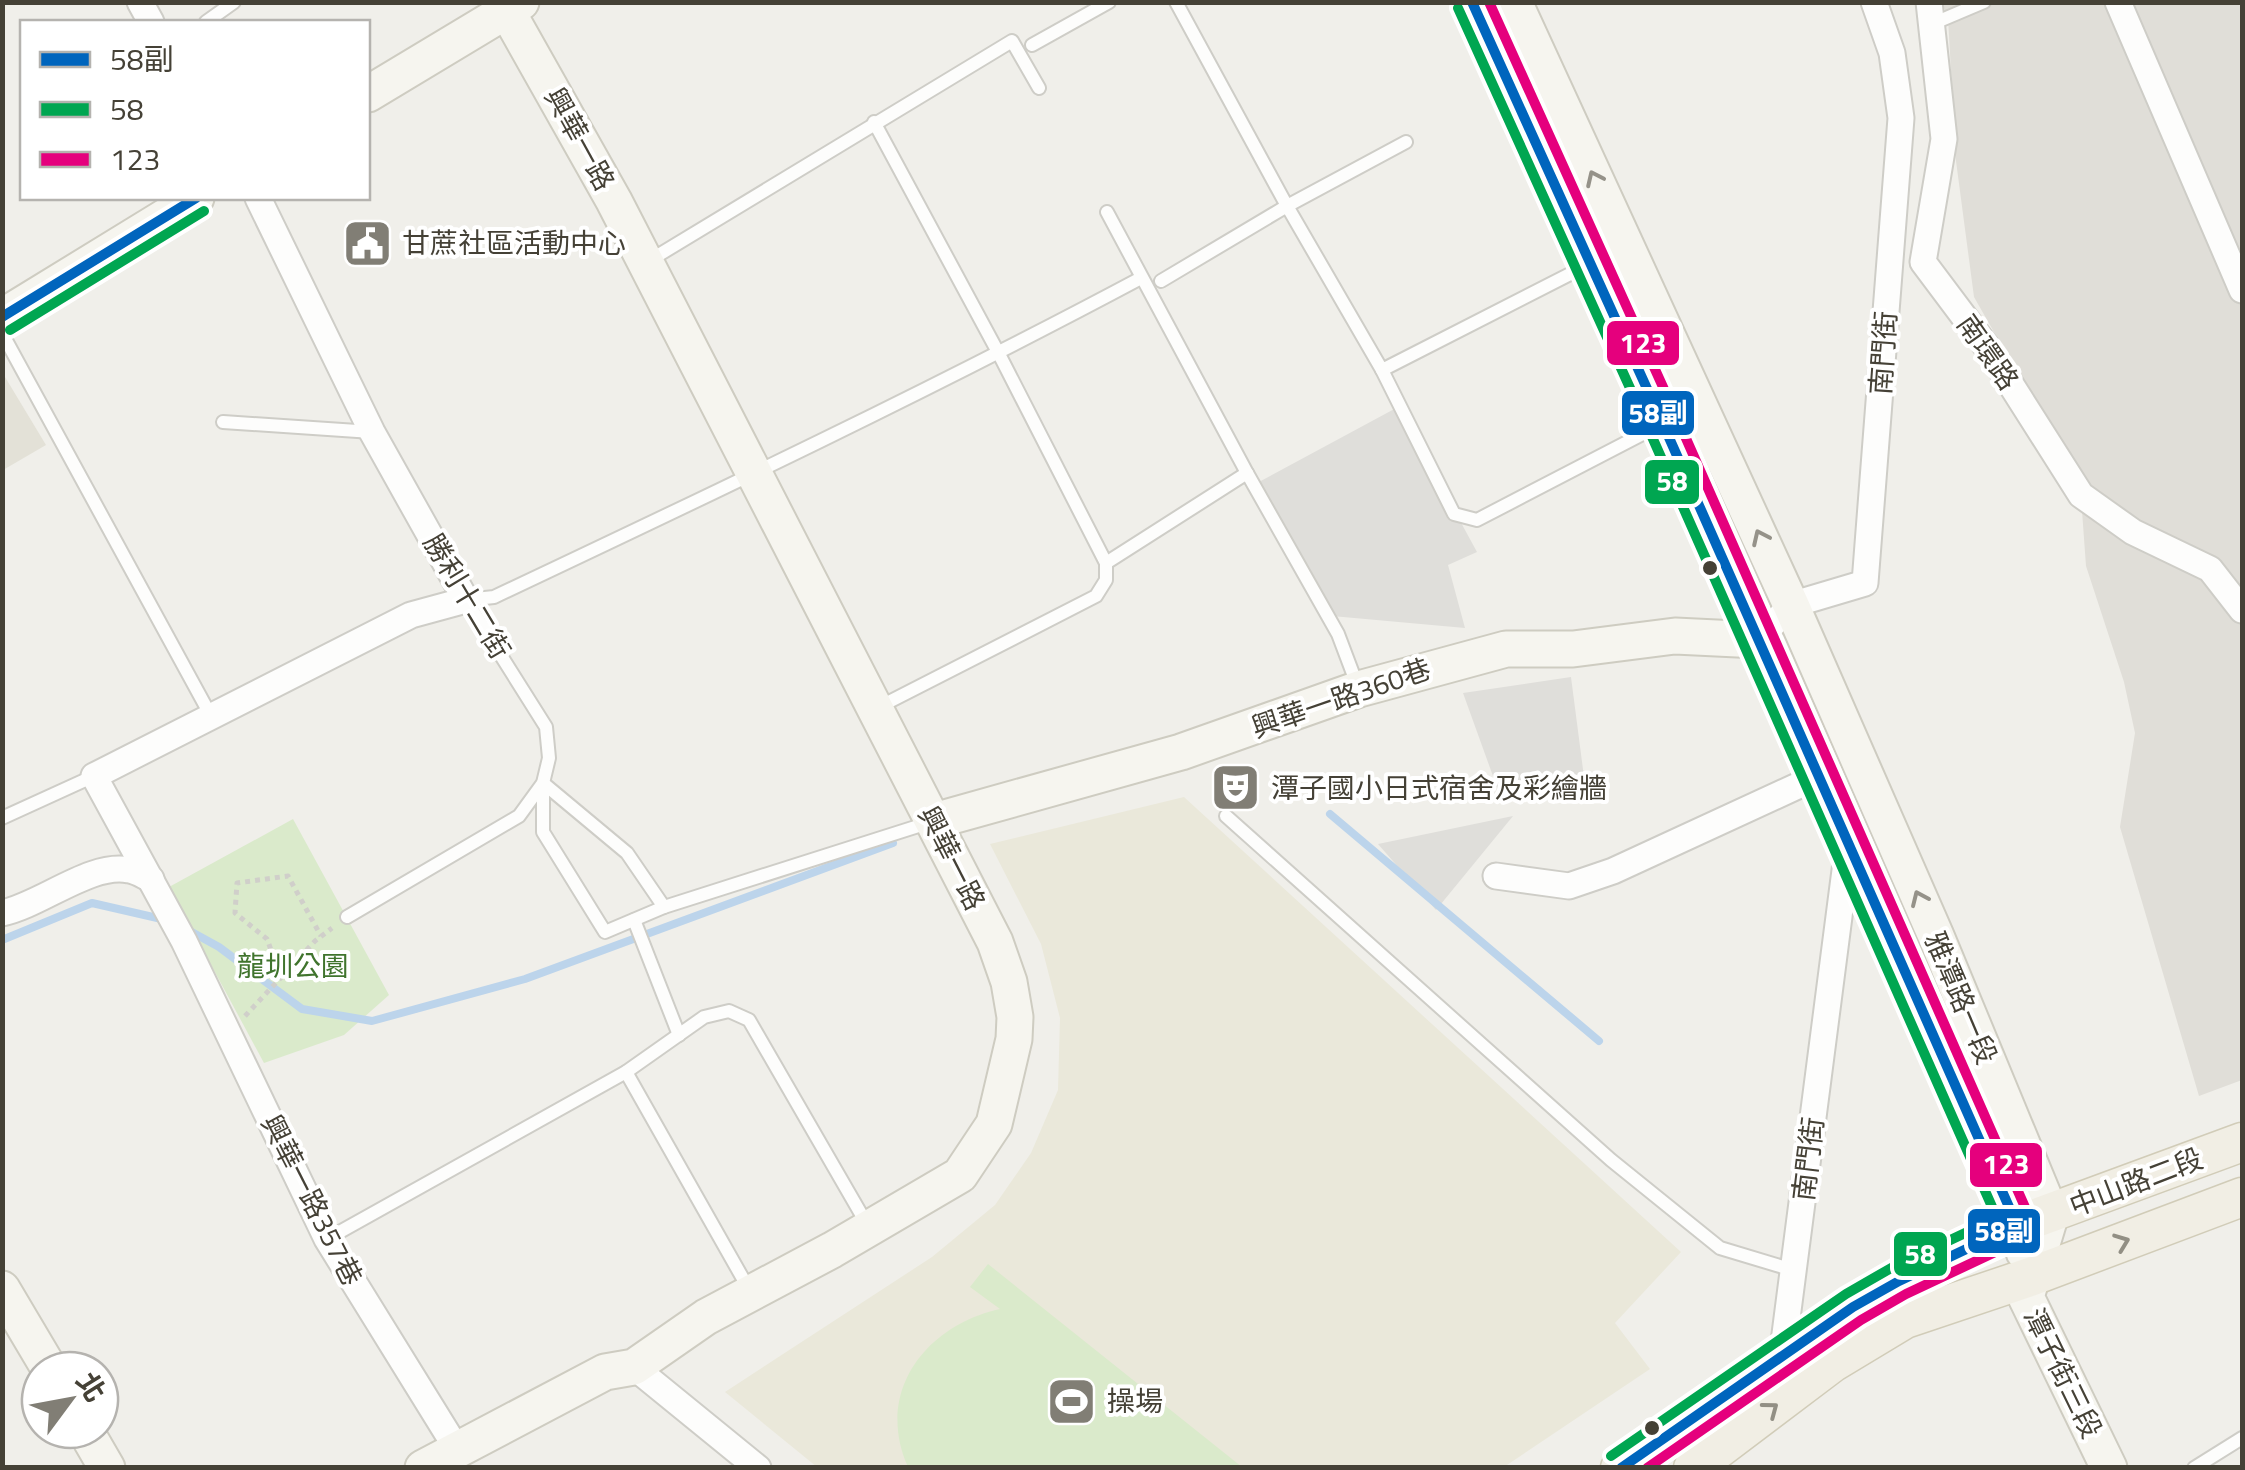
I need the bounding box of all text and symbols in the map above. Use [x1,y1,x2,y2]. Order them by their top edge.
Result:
legend [20,20,370,200]
text: 58副 [110,36,174,82]
street label: 興華一路 [534,79,626,198]
text: 58 [110,86,144,132]
text: 123 [110,136,160,182]
one-way arrow [1587,170,1607,188]
public building icon: 甘蔗社區活動中心 [341,217,393,269]
place label: 甘蔗社區活動中心 [402,221,626,264]
street label: 南環路 [1947,305,2030,398]
street label: 南門街 [1858,310,1907,396]
line badge: 123 [1605,319,1681,367]
text: 123 [1619,321,1667,364]
line badge: 58副 [1620,389,1696,437]
text: 58副 [1628,391,1688,434]
line badge: 58 [1643,458,1701,506]
text: 58 [1656,459,1688,502]
street label: 勝利十二街 [413,525,522,667]
one-way arrow [1752,529,1772,547]
unlabelled marker [1700,558,1720,578]
street label: 興華一路360巷 [1245,647,1436,748]
theatre icon: 潭子國小日式宿舍及彩繪牆 [1210,762,1262,814]
place label: 潭子國小日式宿舍及彩繪牆 [1271,766,1607,809]
street label: 興華一路 [908,798,997,917]
one-way arrow [1911,890,1931,908]
street label: 雅潭路一段 [1914,925,2009,1071]
park label: 龍圳公園 [237,944,349,987]
street label: 興華一路357巷 [251,1107,374,1293]
street label: 南門街 [1781,1115,1834,1203]
street label: 中山路二段 [2063,1136,2209,1227]
line badge: 123 [1968,1141,2044,1189]
text: 123 [1982,1142,2030,1185]
line badge: 58副 [1966,1207,2042,1255]
text: 58副 [1974,1209,2034,1252]
line badge: 58 [1892,1230,1949,1278]
text: 58 [1904,1232,1936,1275]
one-way arrow [2112,1233,2129,1254]
street label: 潭子街三段 [2013,1300,2113,1445]
north arrow [20,1350,120,1450]
text: 北 [66,1363,117,1410]
sports icon: 操場 [1046,1375,1098,1427]
place label: 操場 [1107,1379,1163,1422]
one-way arrow [1760,1403,1778,1420]
unlabelled marker [1642,1418,1662,1438]

